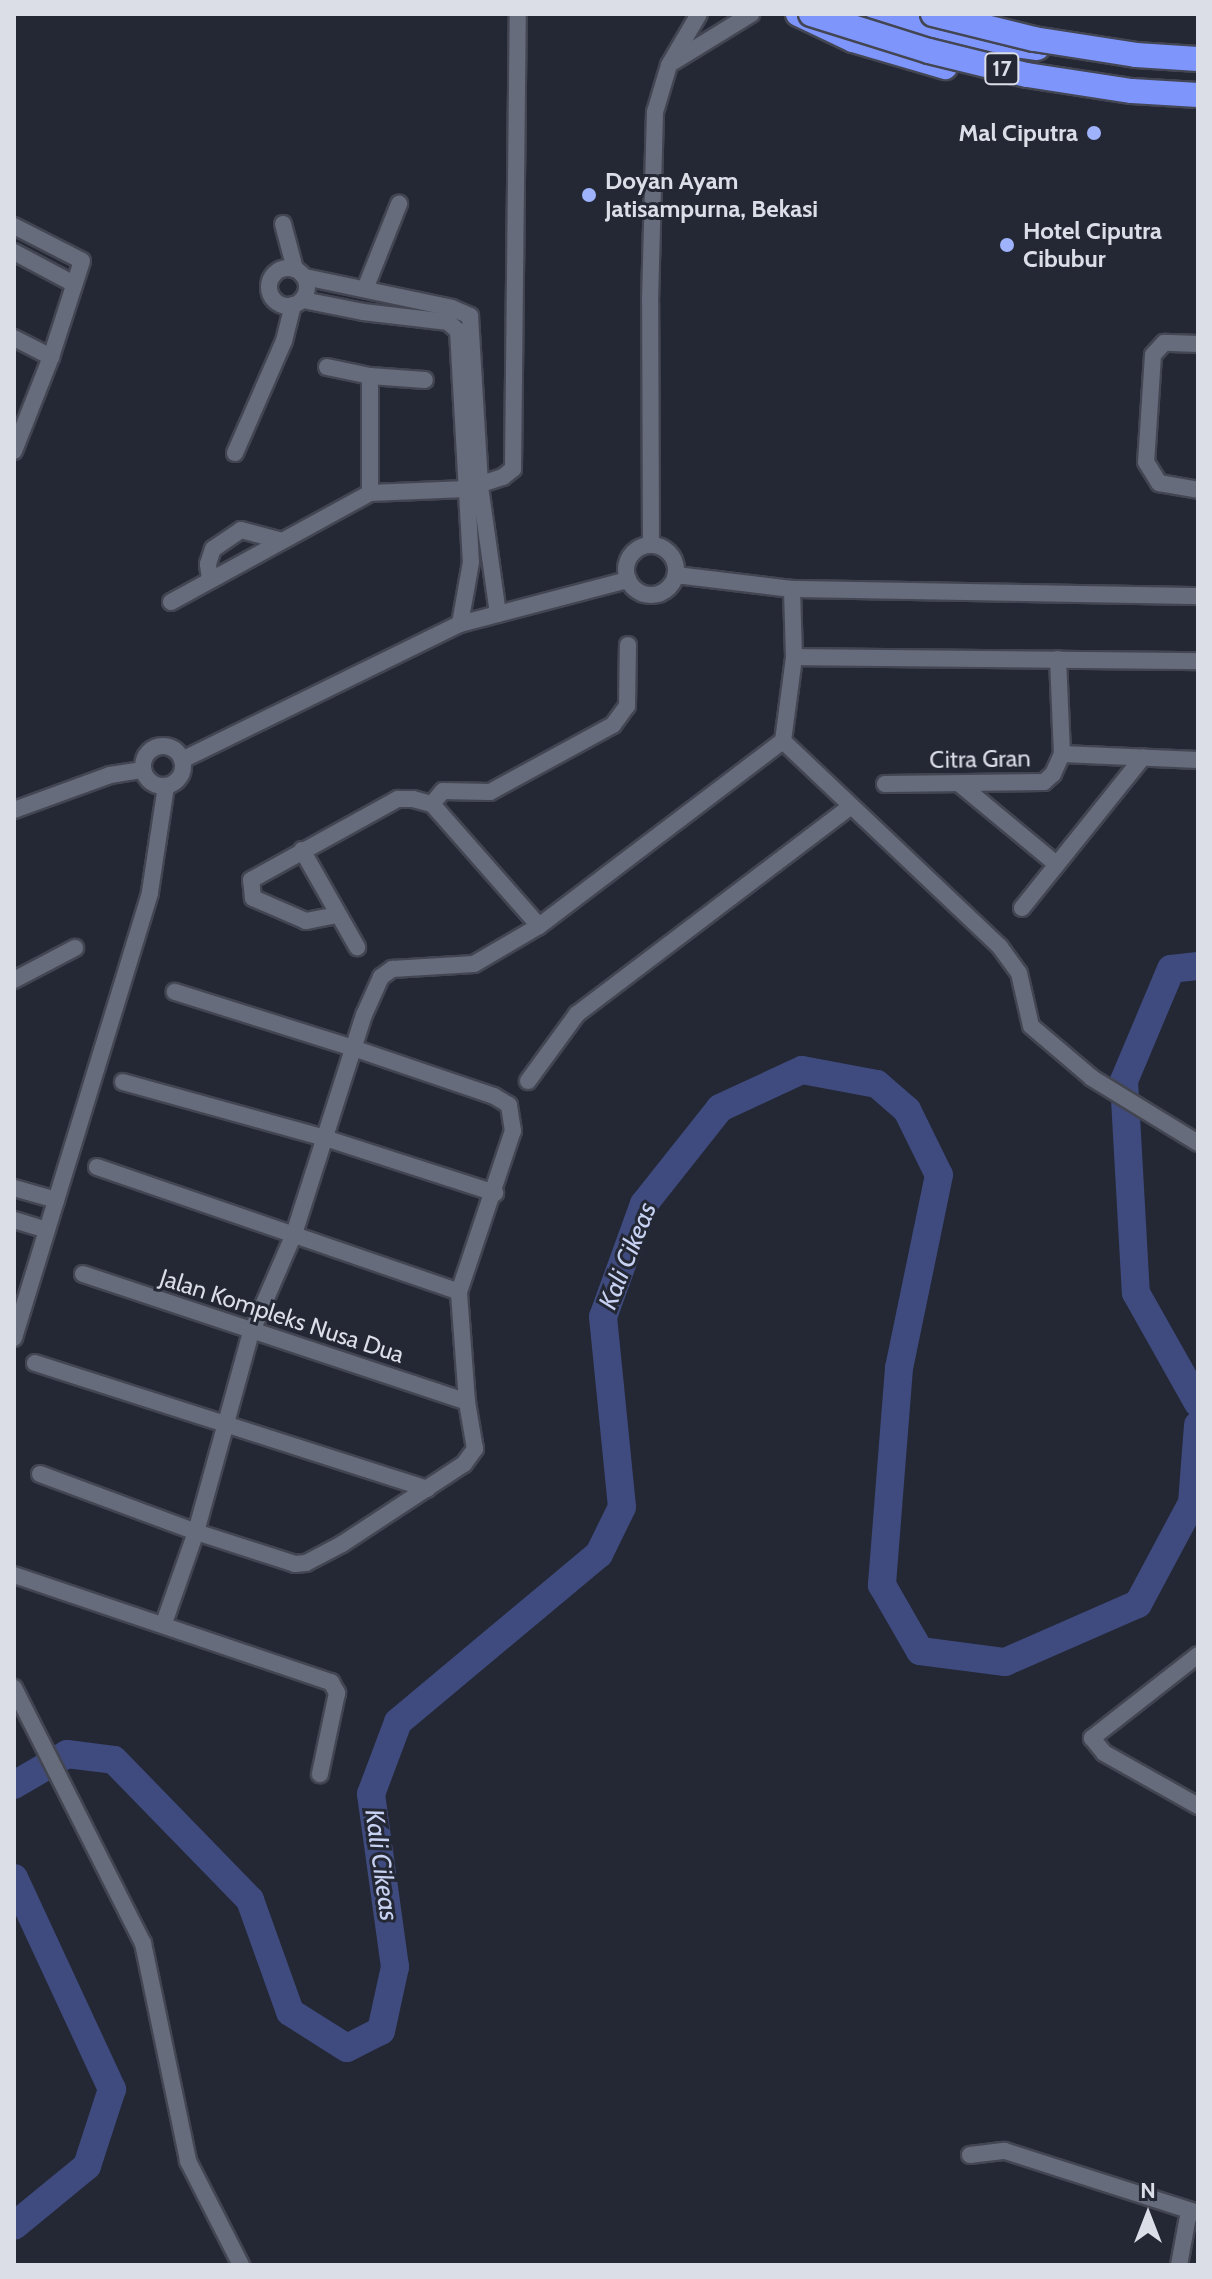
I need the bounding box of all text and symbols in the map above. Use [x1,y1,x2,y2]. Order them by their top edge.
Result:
road number: 17 [984,51,1020,87]
place label: Mal Ciputra [959,119,1078,147]
marker: Mal Ciputra [1085,124,1103,142]
place label: Doyan Ayam Jatisampurna, Bekasi [605,167,818,223]
marker: Doyan Ayam Jatisampurna, Bekasi [580,186,598,204]
place label: Hotel Ciputra Cibubur [1023,217,1162,273]
marker: Hotel Ciputra Cibubur [998,236,1016,254]
street label: Citra Gran [929,744,1031,774]
water label: Kali Cikeas [592,1198,664,1314]
street label: Jalan Kompleks Nusa Dua [156,1263,408,1369]
water label: Kali Cikeas [358,1807,404,1923]
north arrow [1108,2175,1188,2255]
text: N [1140,2177,1156,2204]

